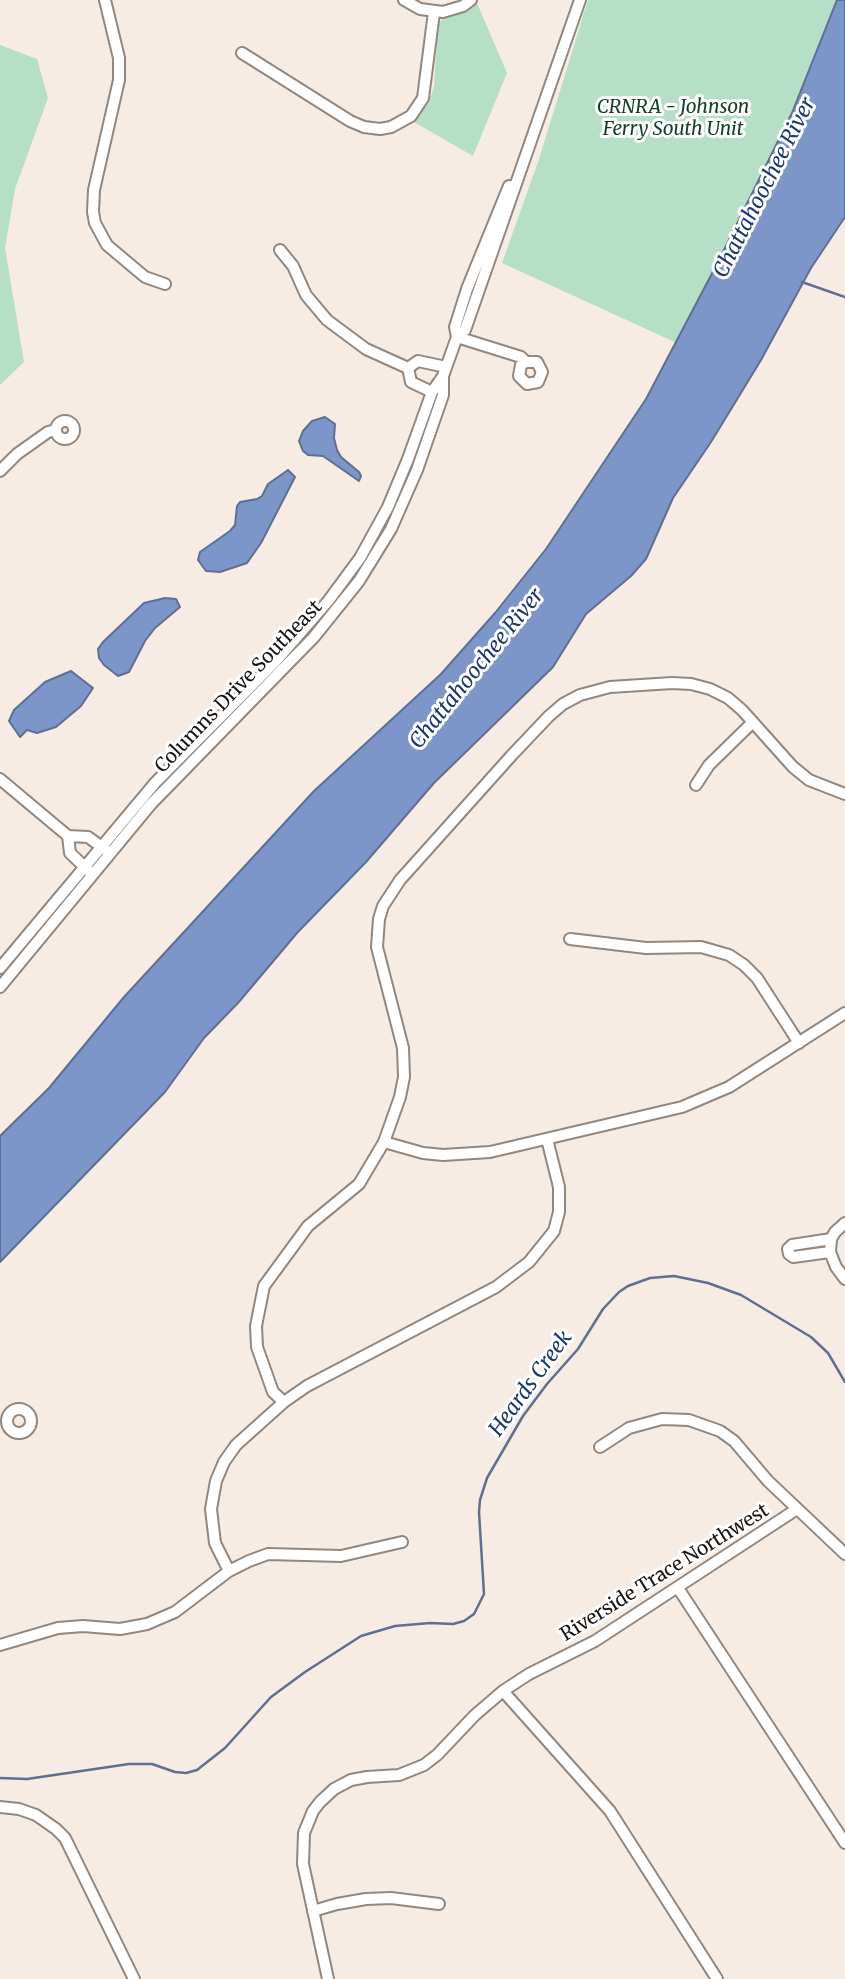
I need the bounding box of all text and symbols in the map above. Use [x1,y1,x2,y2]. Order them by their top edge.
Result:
water label: Chattahoochee River [709,94,821,282]
park label: CRNRA - Johnson Ferry South Unit [597,97,749,141]
water label: Chattahoochee River [405,584,549,754]
street label: Columns Drive Southeast [151,596,327,778]
water label: Heards Creek [484,1326,578,1442]
street label: Riverside Trace Northwest [557,1499,773,1647]

